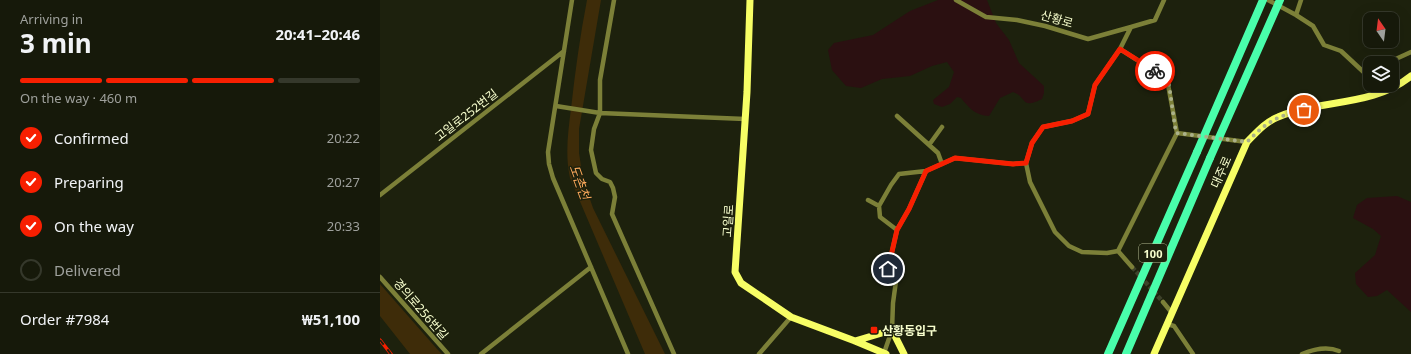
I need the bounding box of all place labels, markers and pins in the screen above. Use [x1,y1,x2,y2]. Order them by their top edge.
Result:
pin [1287,93,1321,127]
pin [871,252,905,286]
place label: 산황동입구 [882,322,937,339]
marker: 산황동입구 [869,325,879,335]

